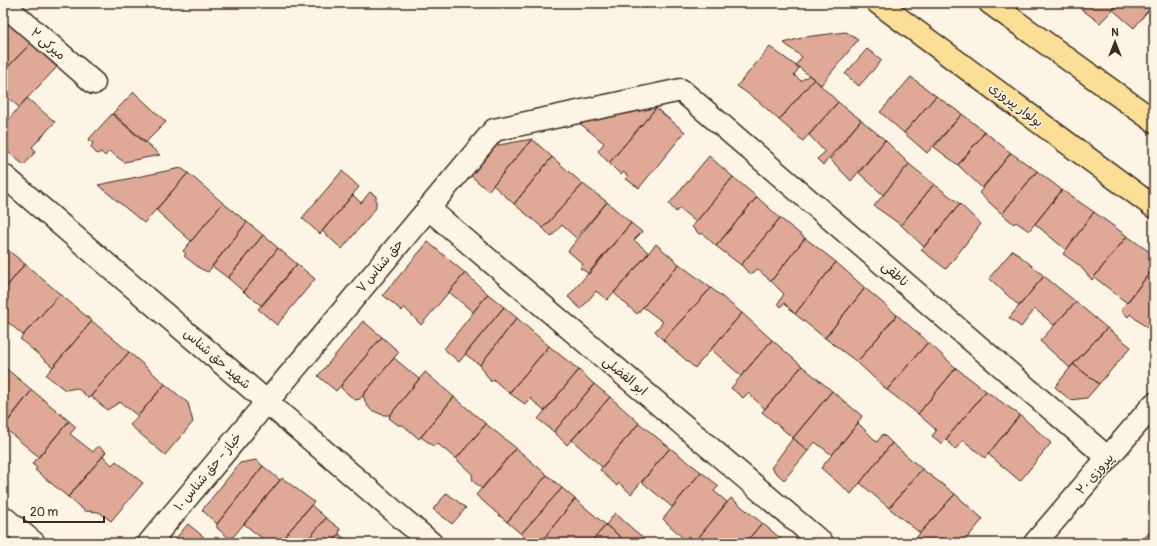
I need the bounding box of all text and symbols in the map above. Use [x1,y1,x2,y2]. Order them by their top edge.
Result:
north arrow [1095,22,1135,62]
street label: میرکی ۲ [26,24,69,64]
text: N [1111,26,1119,39]
street label: بولوار پیروزی [986,79,1046,131]
street label: حق شناس ۷ [353,236,407,296]
street label: ناطقی [878,258,912,291]
street label: شهید حق شناس [180,325,254,393]
street label: ابو الفضلی [599,353,650,400]
street label: خباز - حق شناس ۱۰ [171,430,245,514]
street label: پیروزی ۲۰ [1073,450,1117,498]
scale bar [24,498,104,524]
text: 20 m [30,505,59,520]

